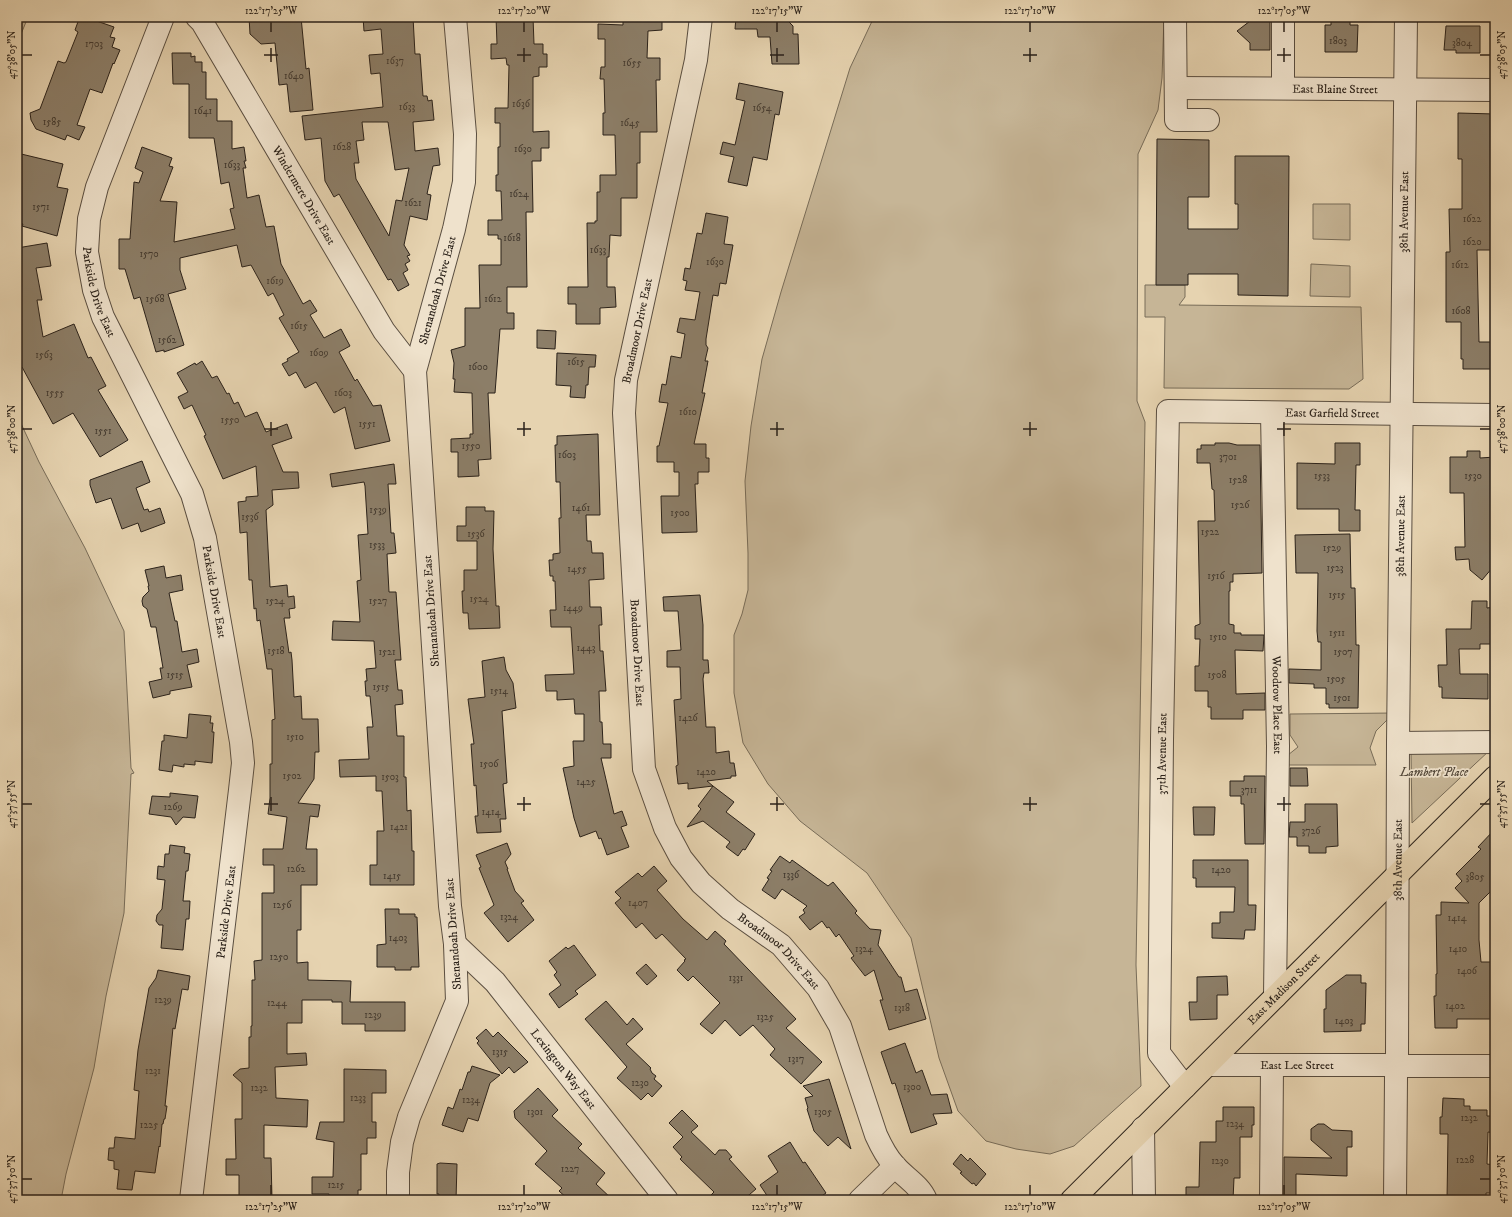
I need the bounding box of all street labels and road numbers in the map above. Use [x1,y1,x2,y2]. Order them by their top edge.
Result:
street label: East Blaine Street [1292,82,1378,97]
street label: Windermere Drive East [268,142,339,248]
street label: 38th Avenue East [1396,171,1412,253]
street label: Shenandoah Drive East [416,234,460,346]
street label: Parkside Drive East [79,246,119,340]
street label: Broadmoor Drive East [619,277,656,385]
street label: East Garfield Street [1285,405,1380,422]
street label: 38th Avenue East [1393,495,1409,577]
street label: Parkside Drive East [198,544,230,639]
street label: Shenandoah Drive East [420,555,443,667]
street label: Broadmoor Drive East [626,599,647,707]
street label: Woodrow Place East [1268,655,1285,754]
street label: 37th Avenue East [1154,712,1170,795]
street label: 38th Avenue East [1390,819,1406,901]
street label: Parkside Drive East [213,864,240,960]
street label: Shenandoah Drive East [442,878,465,990]
street label: Broadmoor Drive East [735,910,823,993]
street label: East Madison Street [1244,949,1323,1028]
street label: Lexington Way East [527,1026,600,1113]
street label: East Lee Street [1260,1058,1334,1073]

